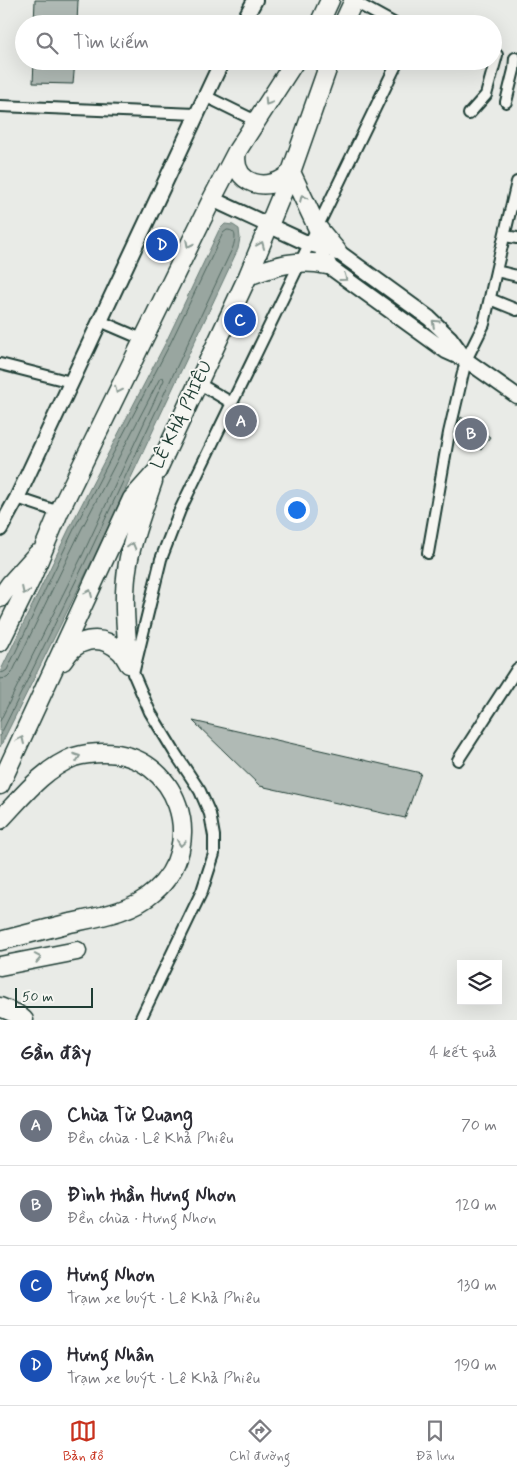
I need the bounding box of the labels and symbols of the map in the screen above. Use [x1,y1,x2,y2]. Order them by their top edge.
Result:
one-way arrow [265,97,274,106]
one-way arrow [299,194,309,203]
pin: D [146,226,178,264]
one-way arrow [185,239,196,248]
one-way arrow [255,241,266,250]
one-way arrow [338,272,347,280]
pin: C [224,301,256,339]
one-way arrow [432,320,441,329]
street label: LÊ KHẢ PHIÊU [145,357,219,473]
one-way arrow [113,385,124,394]
pin: A [225,402,257,440]
pin: B [455,415,487,453]
your location [284,497,310,523]
one-way arrow [127,543,137,551]
one-way arrow [21,586,31,595]
one-way arrow [83,589,93,598]
one-way arrow [14,736,25,745]
one-way arrow [73,753,81,763]
one-way arrow [176,838,186,847]
one-way arrow [34,954,43,964]
scale bar [15,985,92,1008]

